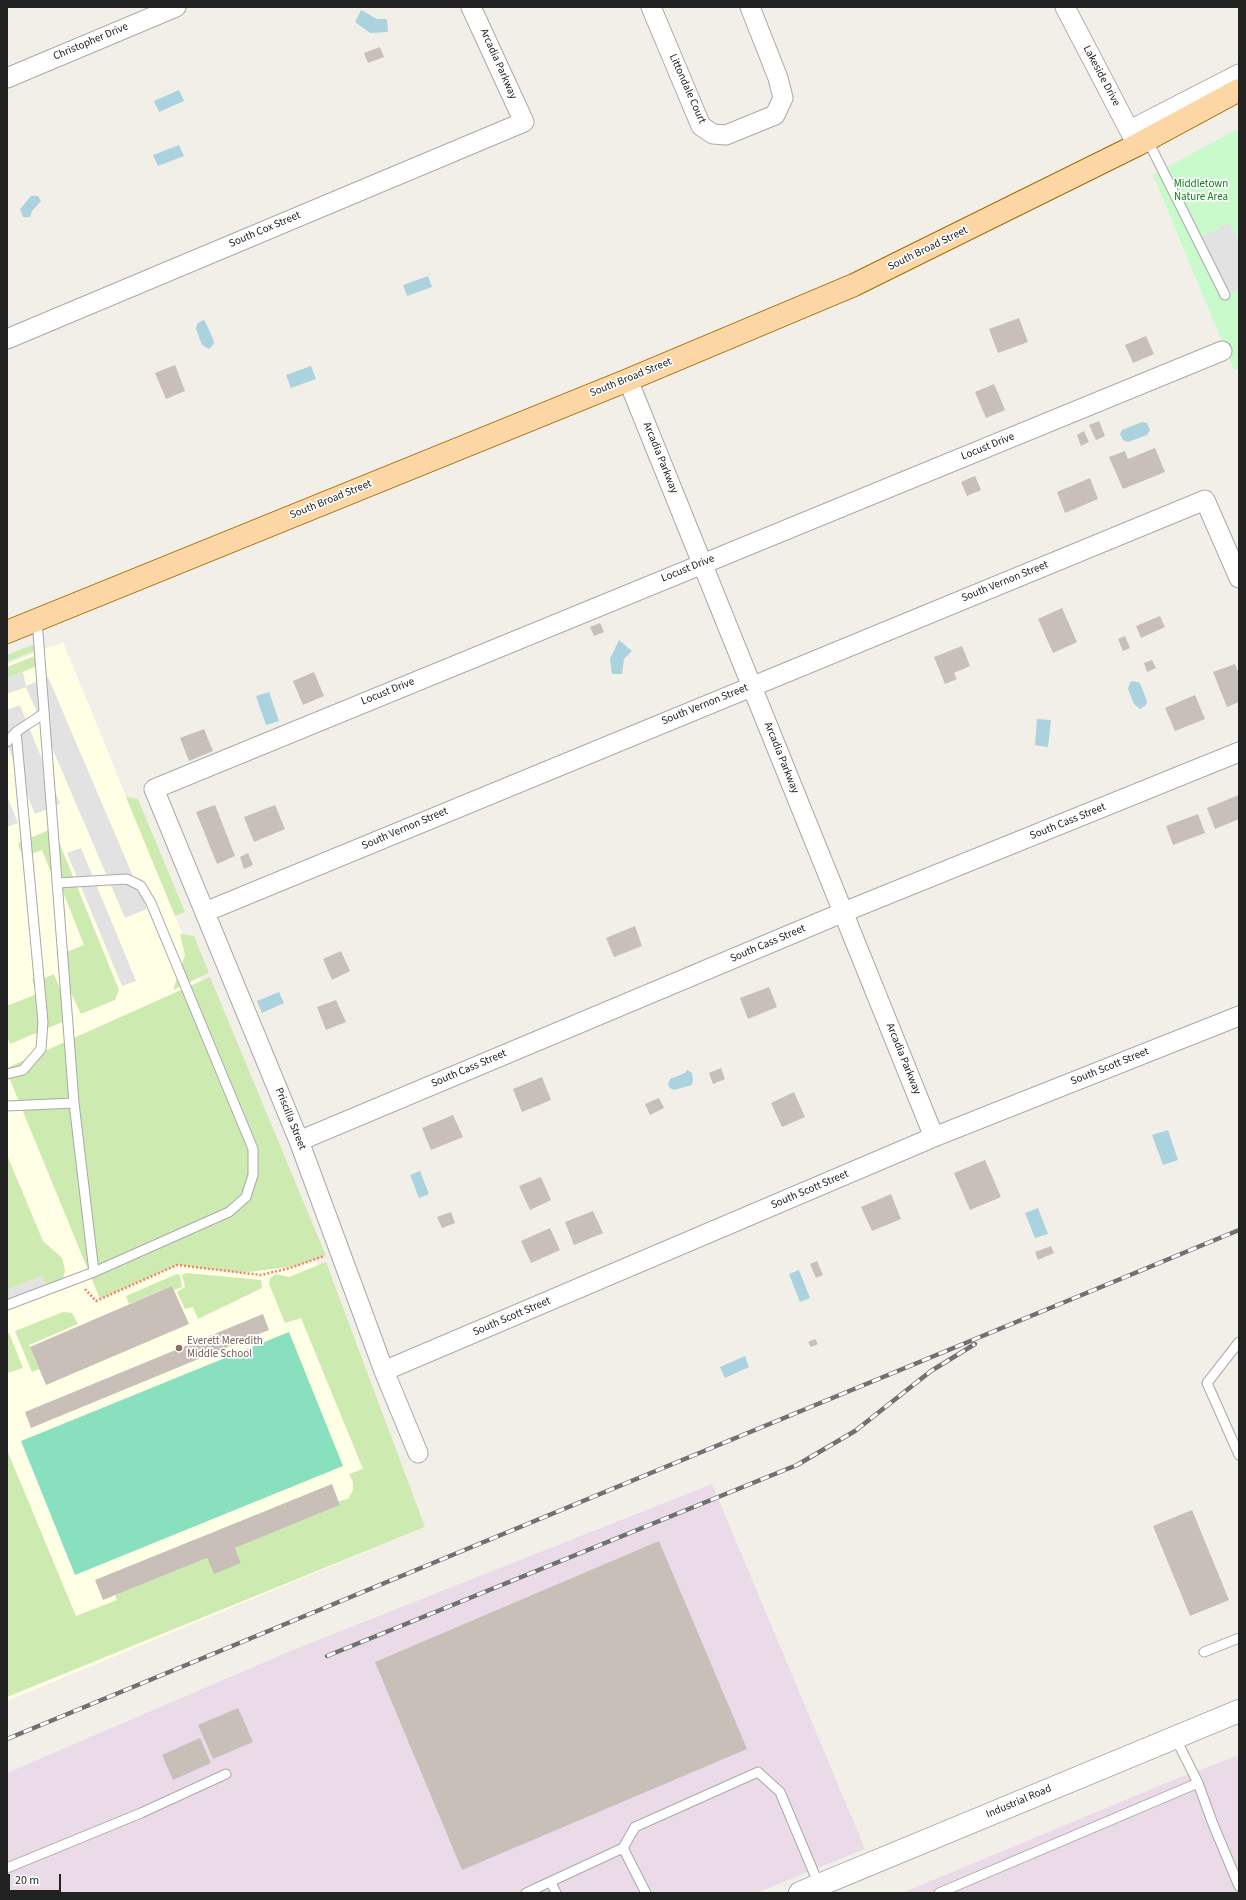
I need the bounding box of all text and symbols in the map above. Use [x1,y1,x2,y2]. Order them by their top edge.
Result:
street label: Christopher Drive [52,20,130,64]
street label: Arcadia Parkway [477,27,519,101]
street label: Lakeside Drive [1080,44,1122,108]
street label: Littondale Court [666,52,708,126]
park label: Middletown Nature Area [1174,178,1228,204]
street label: South Cox Street [227,209,303,251]
street label: South Broad Street [886,224,970,274]
street label: South Broad Street [588,356,674,400]
street label: Arcadia Parkway [640,420,680,496]
street label: Locust Drive [959,430,1017,464]
street label: South Broad Street [288,478,374,522]
street label: Locust Drive [659,552,717,586]
street label: South Vernon Street [960,559,1050,605]
street label: Locust Drive [359,675,417,709]
street label: South Vernon Street [660,682,750,728]
street label: Arcadia Parkway [761,720,801,796]
street label: South Cass Street [1028,801,1108,843]
street label: South Vernon Street [360,805,450,853]
street label: South Cass Street [728,922,808,966]
street label: Arcadia Parkway [883,1021,923,1097]
street label: South Scott Street [1069,1045,1151,1089]
street label: South Cass Street [429,1047,509,1091]
street label: Priscilla Street [272,1086,308,1152]
street label: South Scott Street [769,1168,851,1212]
street label: South Scott Street [471,1295,553,1339]
place label: Everett Meredith Middle School [187,1335,263,1361]
marker: Everett Meredith Middle School [174,1343,184,1353]
street label: Industrial Road [984,1782,1054,1822]
scale bar [10,1866,63,1892]
text: 20 m [15,1872,39,1889]

